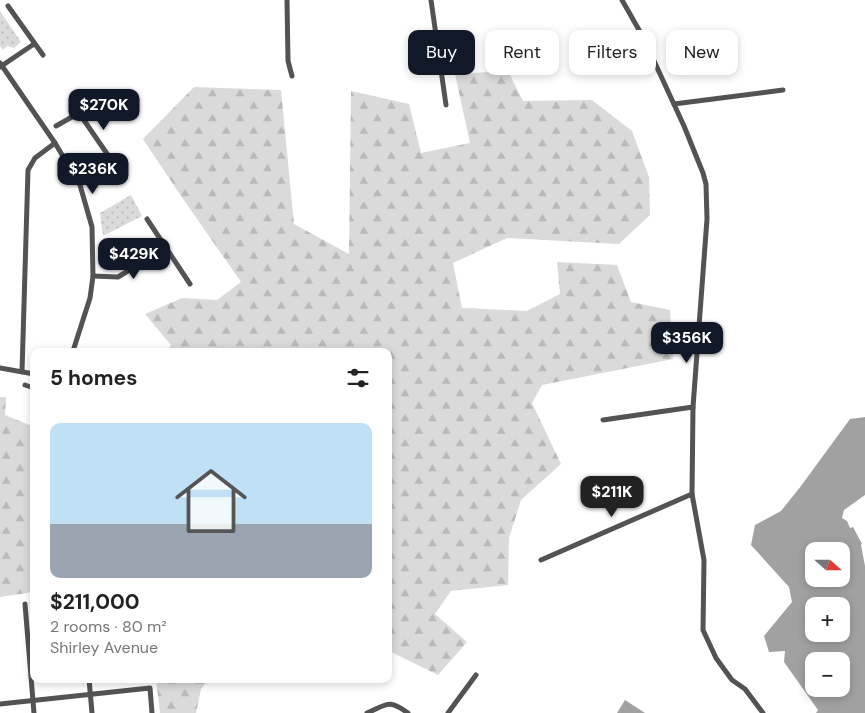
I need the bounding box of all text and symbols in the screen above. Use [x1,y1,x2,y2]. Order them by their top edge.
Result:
chip: Buy [408,30,475,75]
chip: Rent [485,30,559,75]
chip: Filters [569,30,656,75]
chip: New [666,30,738,75]
pin: $270K [69,88,139,131]
text: $270K [80,94,129,115]
pin: $236K [58,152,128,195]
text: $236K [68,158,118,179]
pin: $429K [99,238,169,280]
text: $429K [109,243,159,264]
pin: $356K [652,322,722,364]
text: $356K [662,327,712,348]
text: 5 homes [50,364,137,392]
icon: filters [344,364,372,392]
icon: home [166,456,256,546]
pin: $211K [577,476,647,518]
text: $211K [592,481,633,502]
north arrow [805,542,850,588]
map controls [805,542,850,697]
text: $211,000 [50,588,140,616]
button: + [805,597,850,642]
text: 2 rooms · 80 m² [50,616,167,637]
text: Shirley Avenue [50,637,158,658]
button: − [805,652,850,697]

